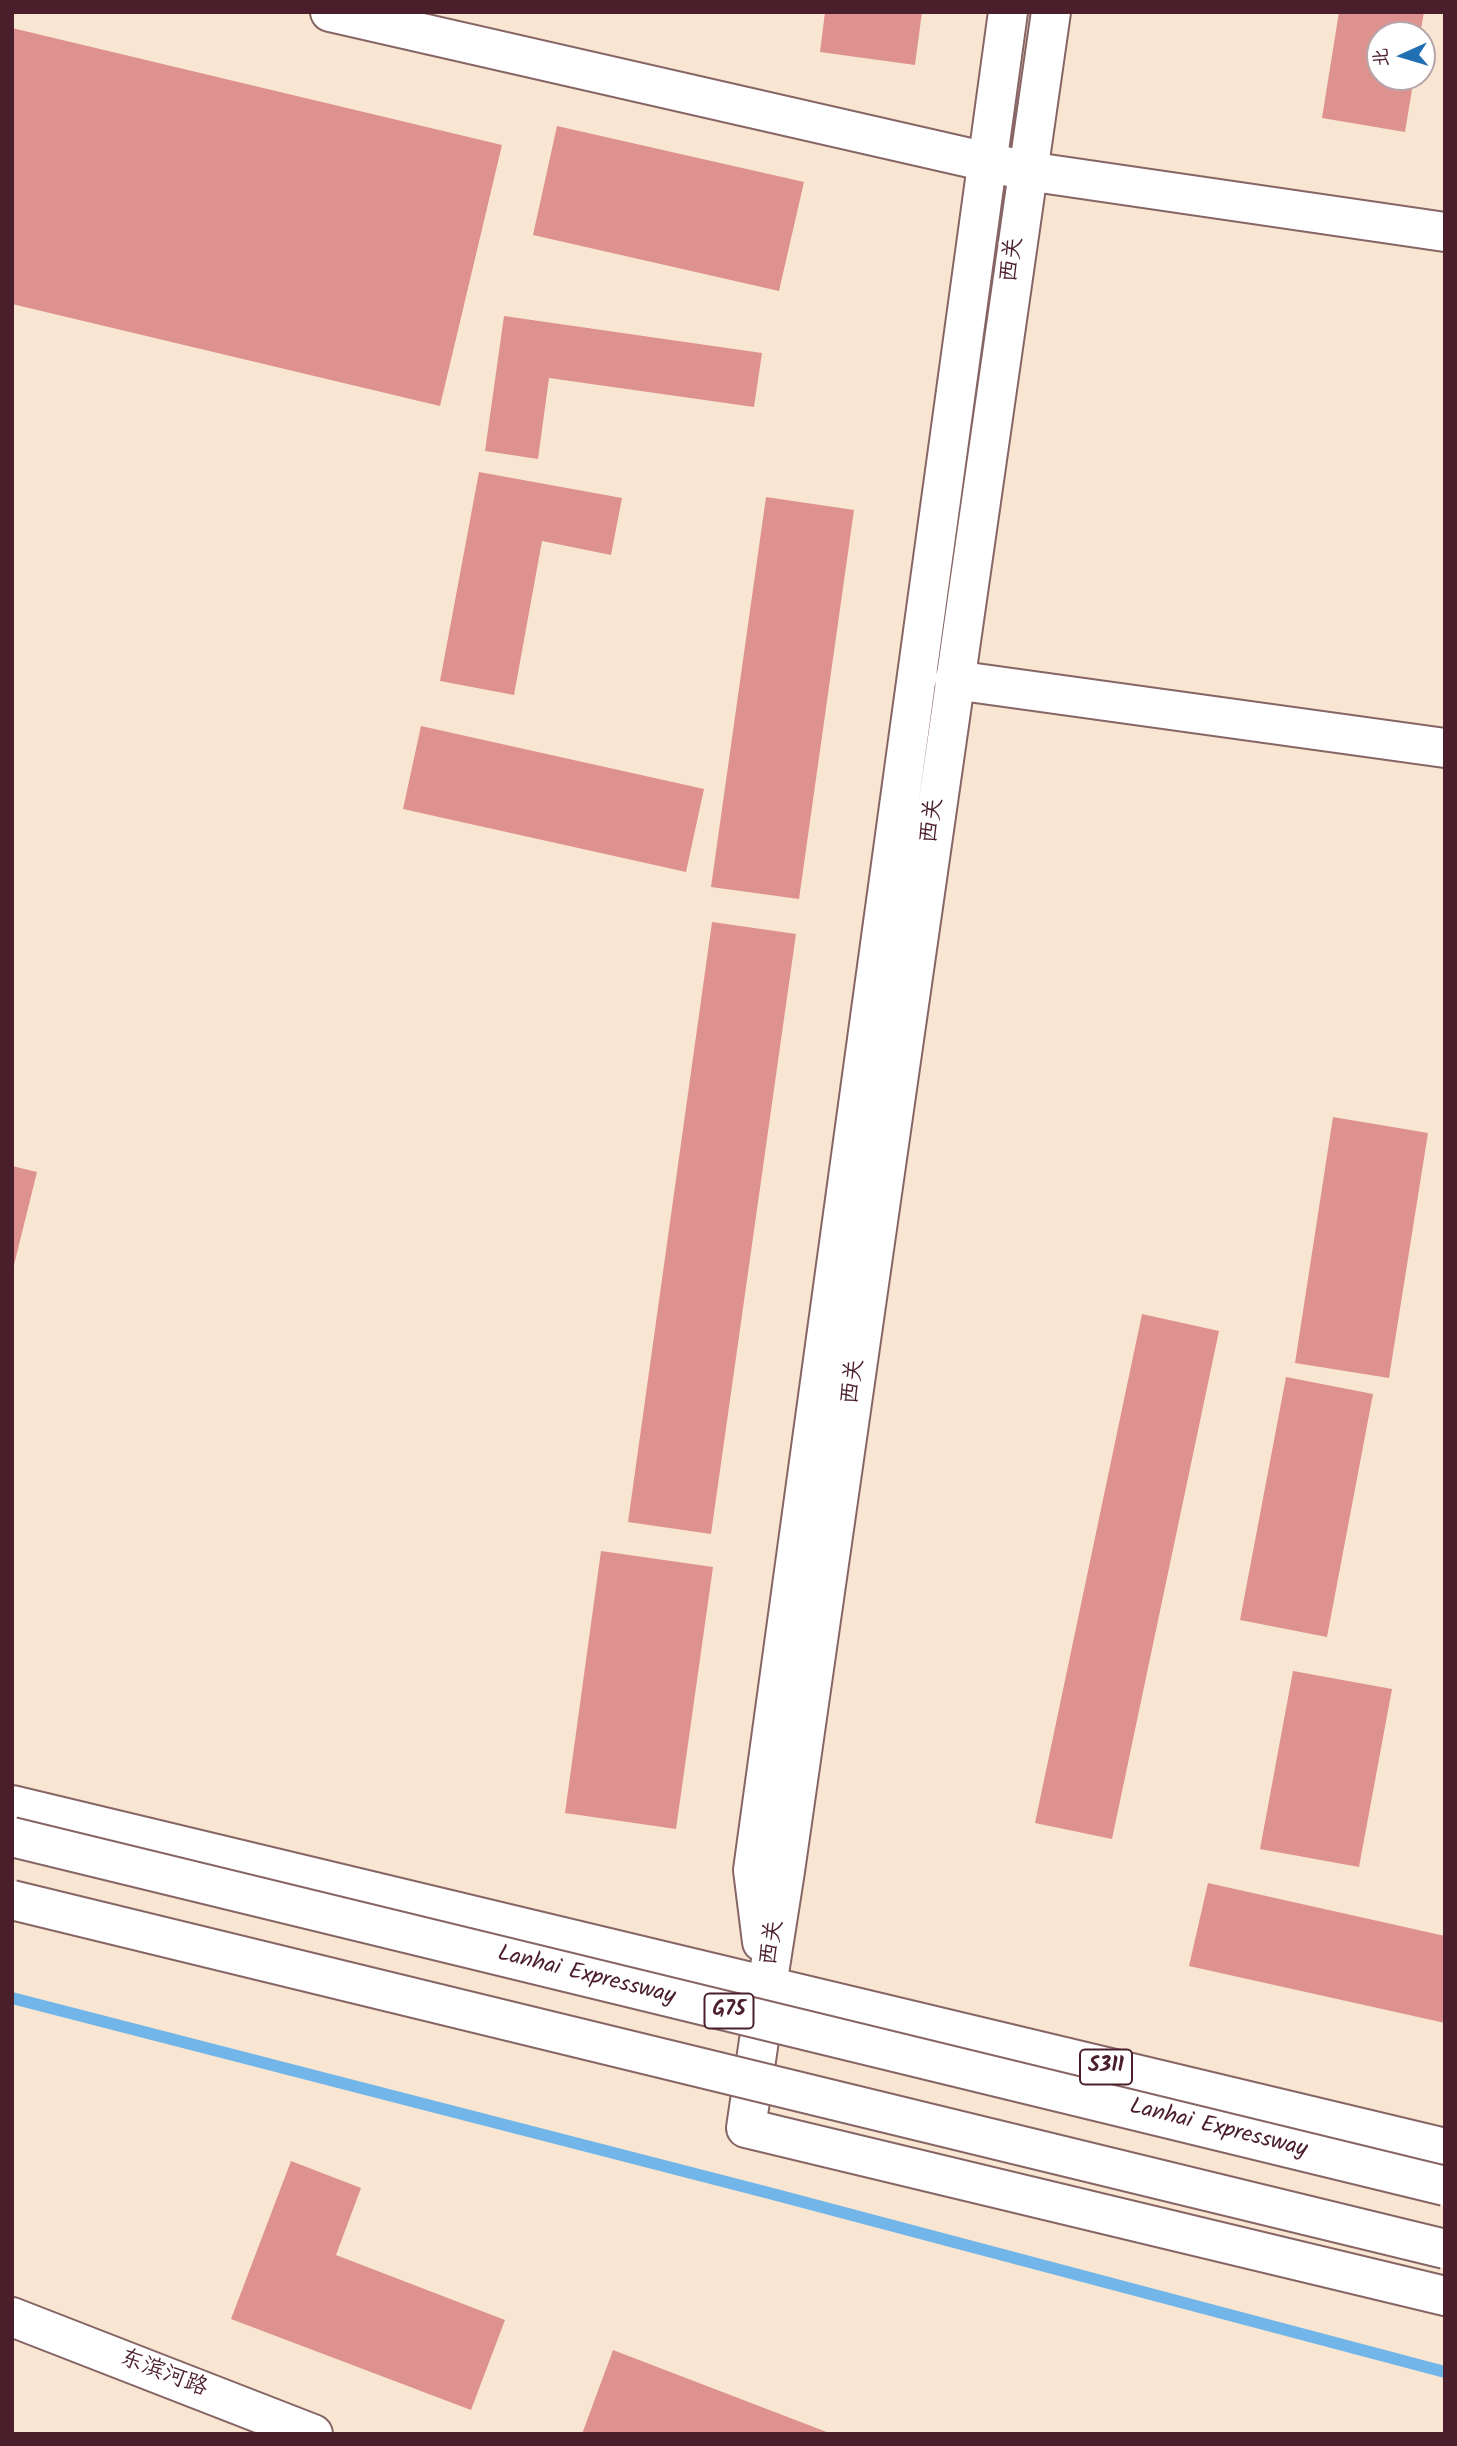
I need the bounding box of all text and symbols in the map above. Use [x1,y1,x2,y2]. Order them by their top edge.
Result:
north arrow [1366,21,1436,91]
text: 北 [1366,47,1398,68]
street label: 西关 [997,235,1031,285]
street label: 西关 [917,796,951,846]
street label: 西关 [838,1357,872,1407]
street label: 西关 [757,1918,791,1968]
street label: Lanhai Expressway [494,1942,678,2012]
road number: G75 [704,1994,754,2028]
road number: S311 [1080,2050,1132,2084]
street label: Lanhai Expressway [1126,2095,1310,2165]
street label: 东滨河路 [115,2346,211,2404]

